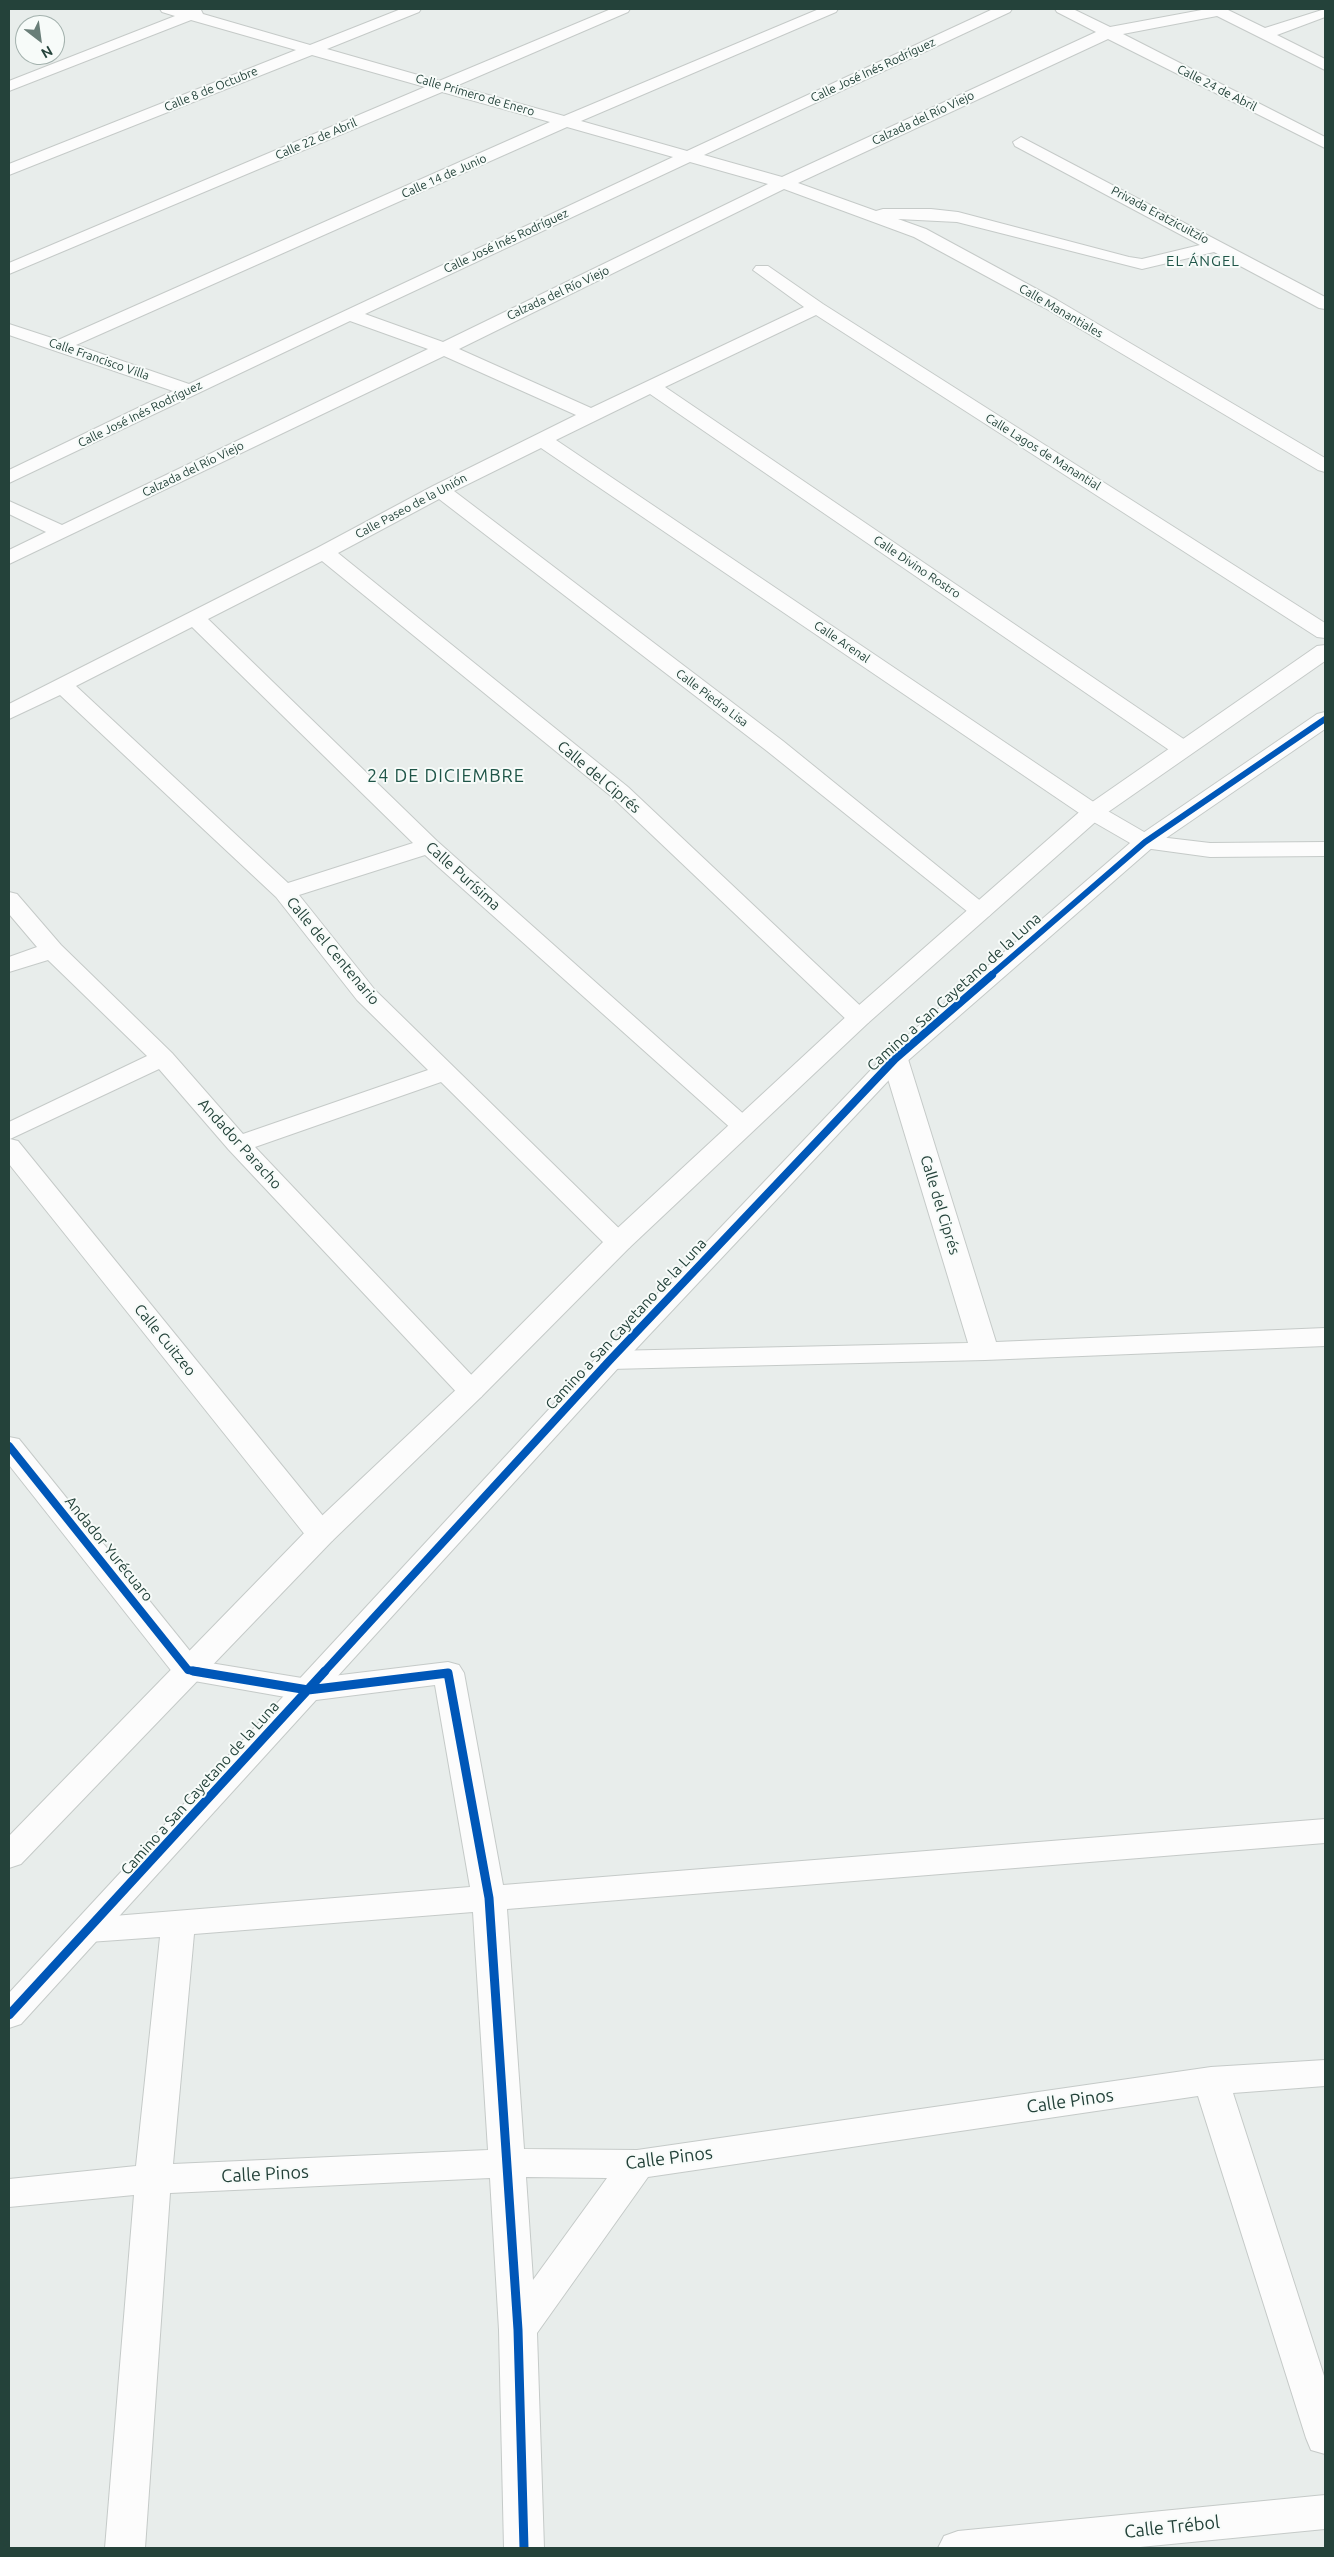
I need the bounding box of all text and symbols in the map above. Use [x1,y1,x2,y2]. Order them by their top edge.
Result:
north arrow [15,15,65,65]
street label: Calle José Inés Rodríguez [808,35,938,105]
text: N [38,43,56,62]
street label: Calle 24 de Abril [1175,62,1259,114]
street label: Calle 8 de Octubre [162,64,260,114]
street label: Calle Primero de Enero [414,71,536,119]
street label: Calzada del Río Viejo [869,88,977,148]
street label: Calle 22 de Abril [273,115,359,163]
street label: Calle 14 de Junio [399,151,489,201]
street label: Privada Eratzicuitzío [1109,183,1211,247]
street label: Calle José Inés Rodríguez [441,206,571,276]
district label: EL ÁNGEL [1165,252,1241,270]
street label: Calzada del Río Viejo [504,263,612,323]
street label: Calle Manantiales [1017,281,1105,341]
street label: Calle Francisco Villa [47,335,151,383]
street label: Calle José Inés Rodríguez [76,378,204,450]
street label: Calle Lagos de Manantial [983,411,1103,493]
street label: Calzada del Río Viejo [140,438,246,500]
street label: Calle Paseo de la Unión [353,470,469,542]
street label: Calle Divino Rostro [871,533,963,601]
street label: Calle Arenal [811,618,873,666]
street label: Calle Piedra Lisa [673,666,751,730]
street label: Calle del Ciprés [554,737,644,817]
district label: 24 DE DICIEMBRE [365,765,527,787]
street label: Calle Purísima [422,838,504,914]
street label: Calle del Centenario [283,893,383,1009]
street label: Camino a San Cayetano de la Luna [863,909,1045,1075]
street label: Andador Paracho [195,1095,285,1193]
street label: Calle del Ciprés [916,1153,964,1257]
street label: Camino a San Cayetano de la Luna [542,1235,710,1413]
street label: Calle Cuitzeo [130,1300,200,1380]
street label: Andador Yurécuaro [61,1493,157,1605]
street label: Camino a San Cayetano de la Luna [117,1697,283,1879]
street label: Calle Pinos [1025,2084,1115,2118]
street label: Calle Pinos [624,2142,714,2174]
street label: Calle Pinos [221,2161,309,2187]
street label: Calle Trébol [1123,2511,1221,2543]

